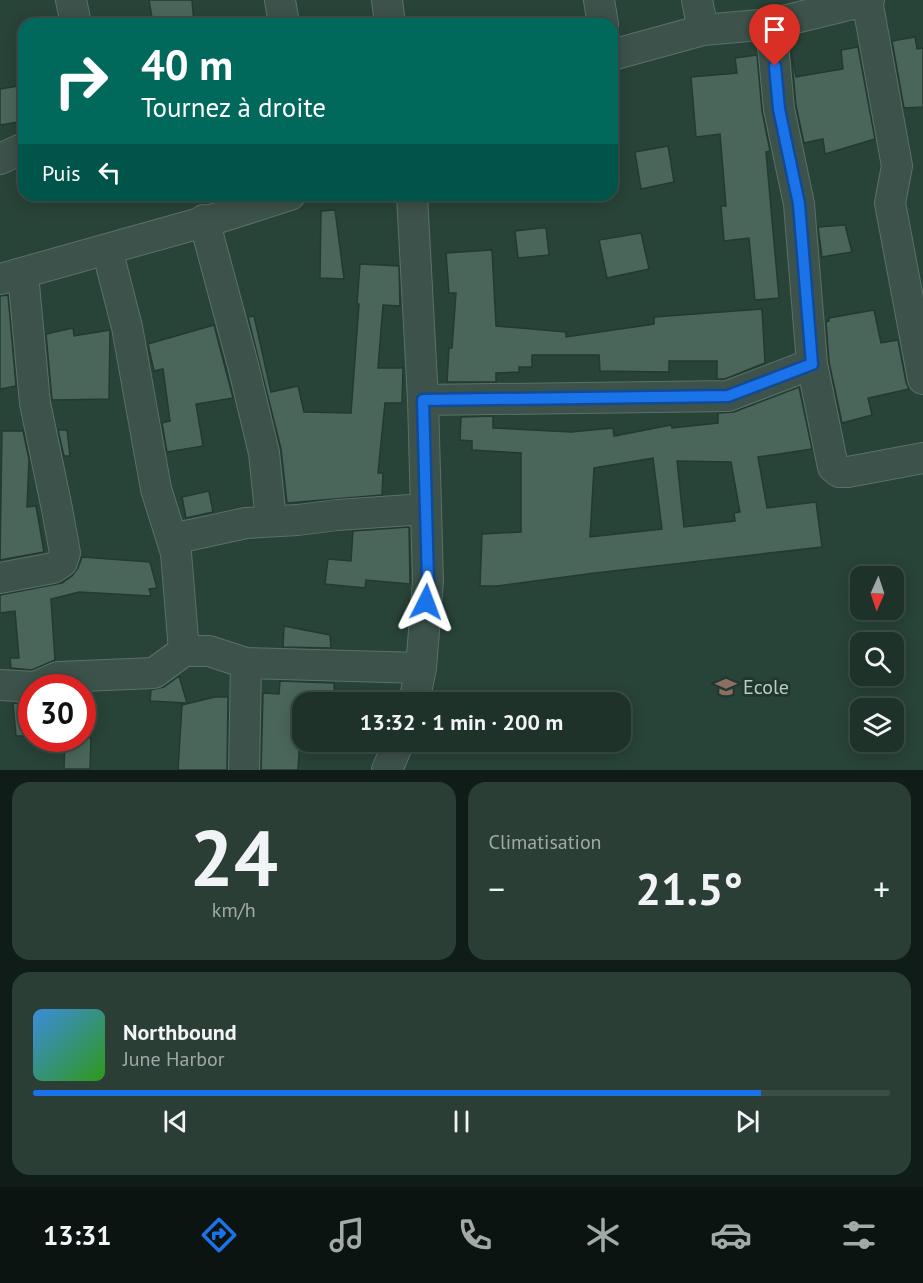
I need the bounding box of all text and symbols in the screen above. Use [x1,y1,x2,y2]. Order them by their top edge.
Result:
pin [749,4,800,66]
icon: arrive [758,13,791,46]
text: 40 m [141,37,233,92]
icon: right [42,42,120,120]
text: Tournez à droite [141,90,326,124]
icon: left [93,156,126,189]
text: Puis [42,159,81,187]
north arrow [850,566,904,620]
map controls [850,566,904,752]
position arrow [394,570,458,634]
button: search [850,632,904,686]
speed limit sign: 30 [18,674,96,752]
place label: Ecole [743,674,789,700]
school or university icon: Ecole [714,675,738,699]
button: layers [850,698,904,752]
text: 13:32 · 1 min · 200 m [360,708,563,736]
text: 24 [190,807,278,908]
text: Climatisation [489,829,602,855]
text: 21.5° [636,859,743,917]
text: − [489,867,505,910]
text: + [873,867,890,910]
text: km/h [212,897,256,923]
text: Northbound [123,1018,237,1046]
text: June Harbor [123,1046,225,1072]
icon: previous [159,1105,192,1138]
icon: pause [445,1105,478,1138]
icon: next [731,1105,764,1138]
icon: directions [198,1214,240,1256]
icon: music [326,1214,368,1256]
icon: phone [454,1214,496,1256]
icon: climate [582,1214,624,1256]
icon: car [710,1214,752,1256]
icon: filters [838,1214,880,1256]
text: 13:31 [43,1218,112,1252]

